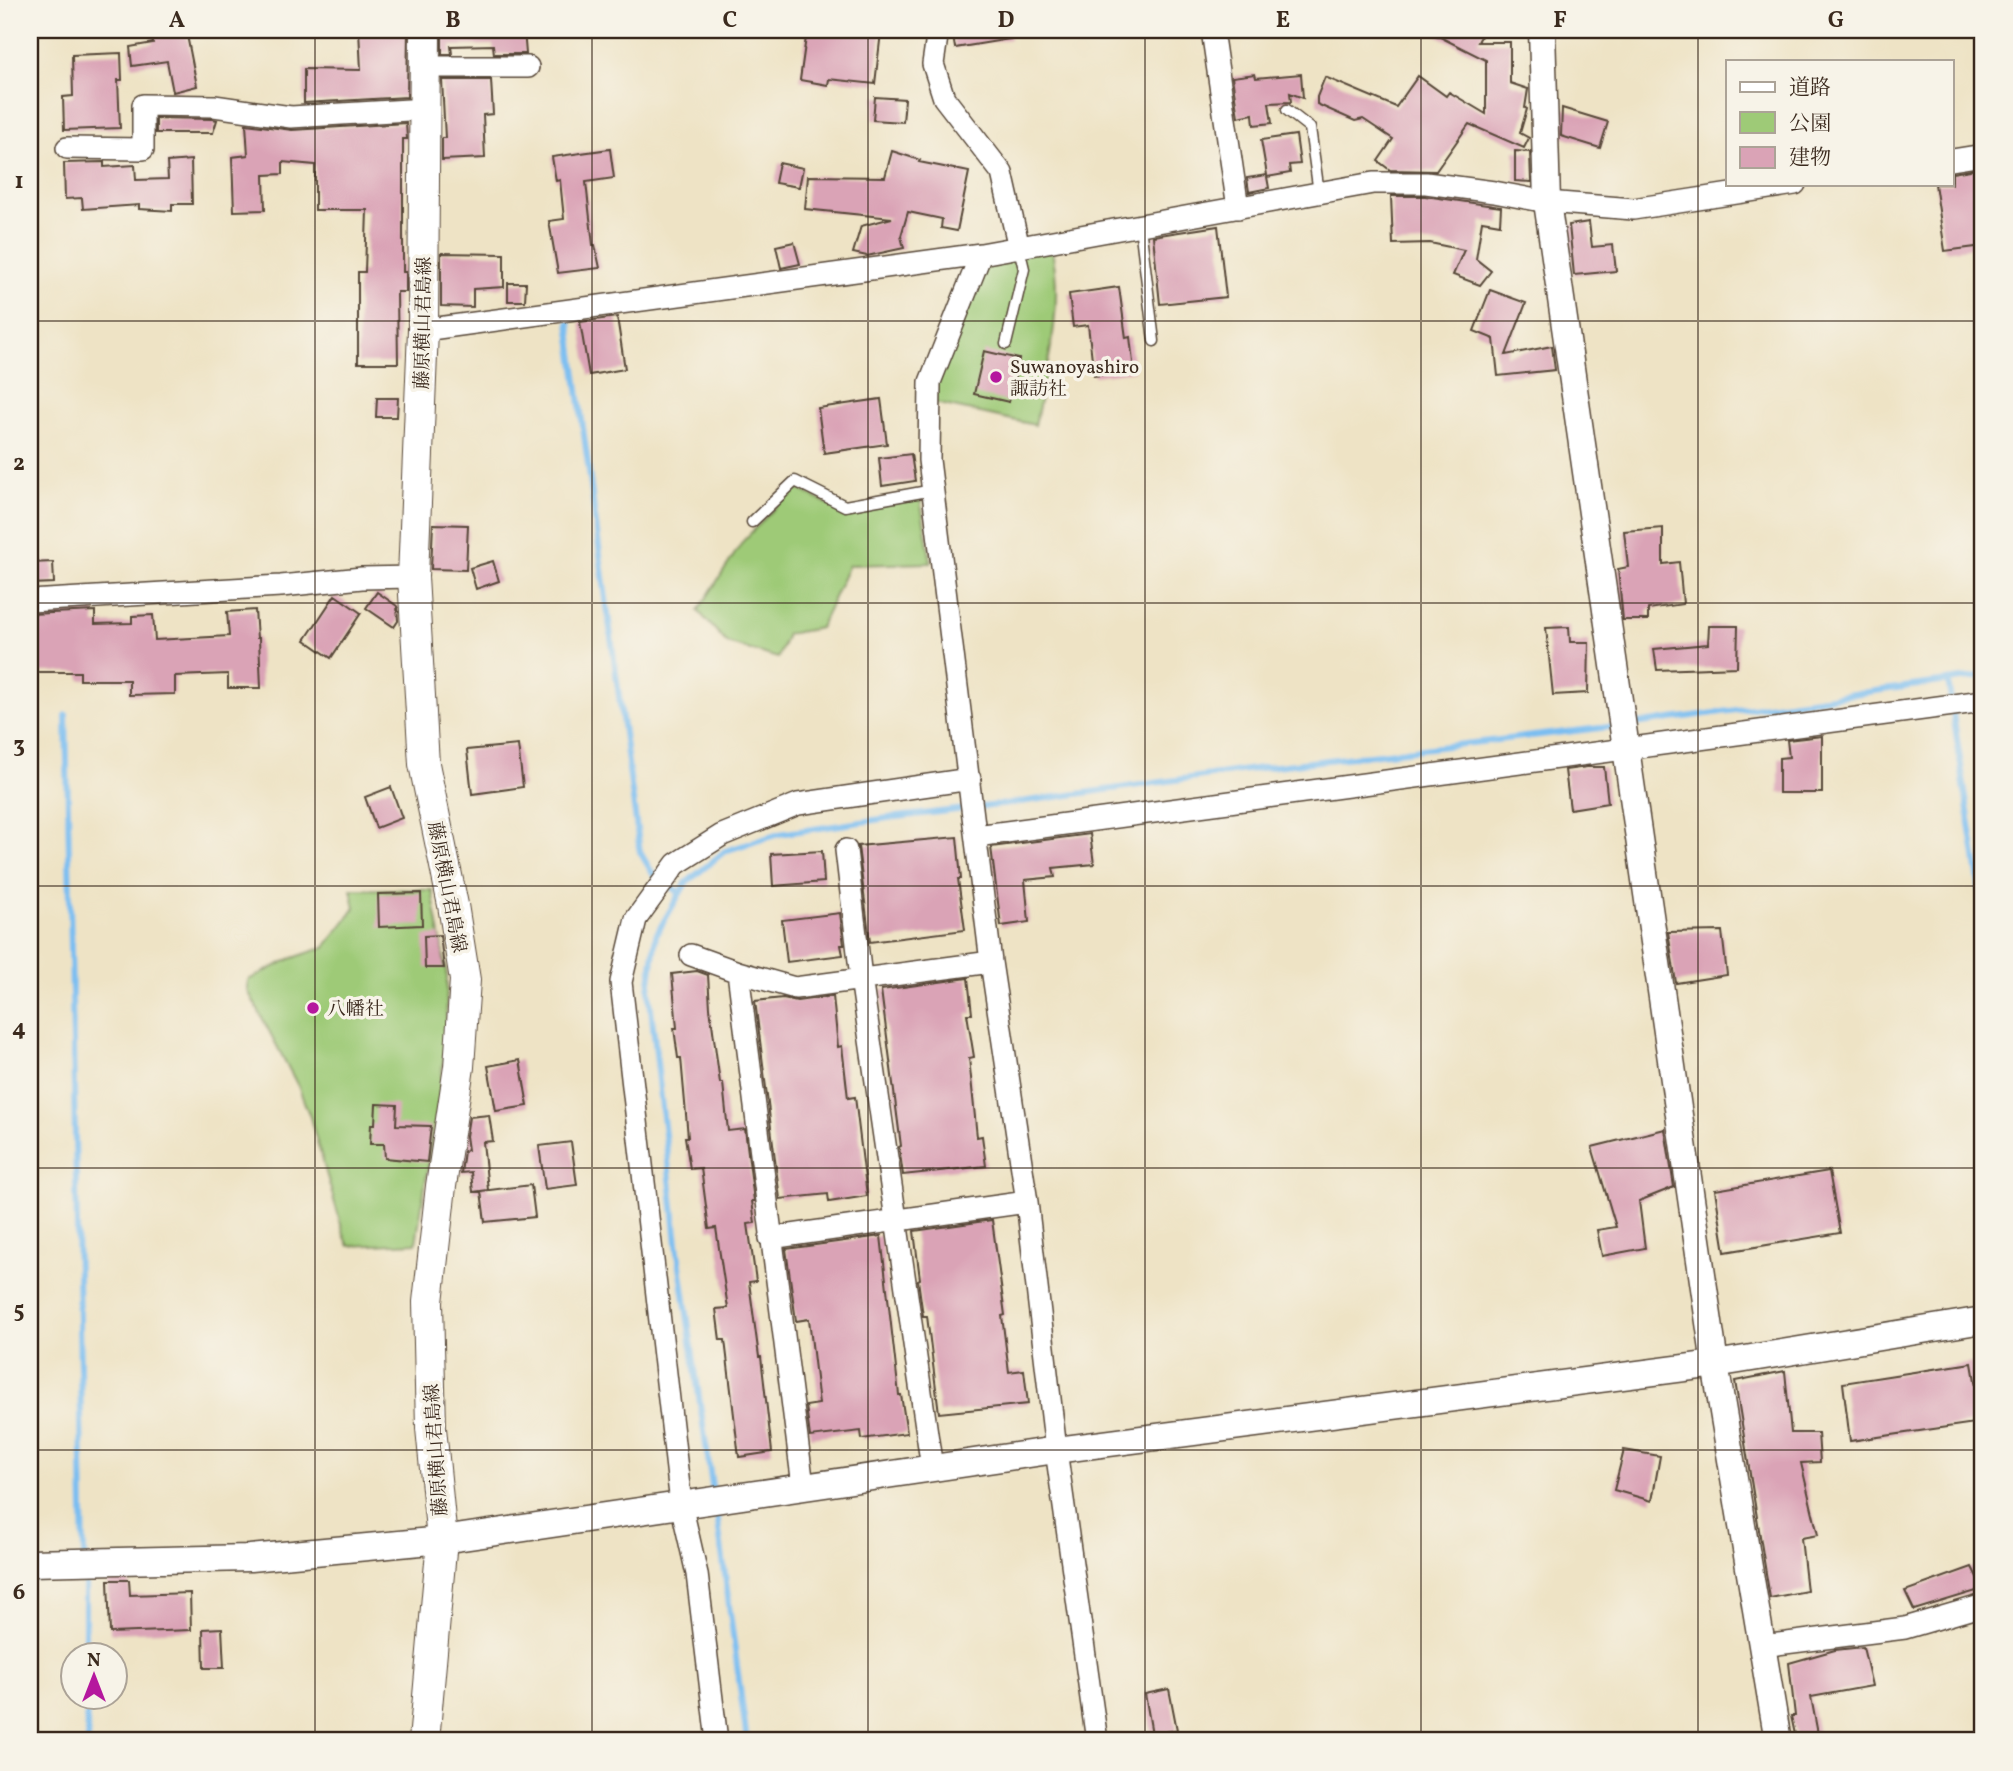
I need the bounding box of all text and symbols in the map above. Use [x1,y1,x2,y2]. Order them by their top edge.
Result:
text: A [169,5,185,37]
text: B [445,5,461,37]
text: C [723,5,737,37]
text: D [998,5,1015,37]
text: E [1276,5,1290,37]
text: F [1553,5,1567,37]
text: G [1828,5,1844,37]
legend [1726,60,1954,186]
text: 道路 [1789,74,1831,103]
text: 公園 [1789,110,1831,139]
text: 建物 [1789,144,1831,173]
text: 1 [14,166,24,198]
street label: 藤原横山君島線 [410,256,438,390]
place label: Suwanoyashiro 諏訪社 [1010,355,1139,403]
marker: Suwanoyashiro 諏訪社 [988,369,1004,385]
text: 2 [13,448,25,480]
text: 3 [13,730,25,762]
street label: 藤原横山君島線 [421,820,471,955]
place label: 八幡社 [327,997,384,1023]
marker: 八幡社 [305,1000,321,1016]
text: 4 [12,1013,26,1045]
text: 5 [13,1295,25,1327]
street label: 藤原横山君島線 [419,1383,455,1517]
text: 6 [13,1577,25,1609]
north arrow [60,1642,130,1712]
text: N [87,1648,101,1674]

